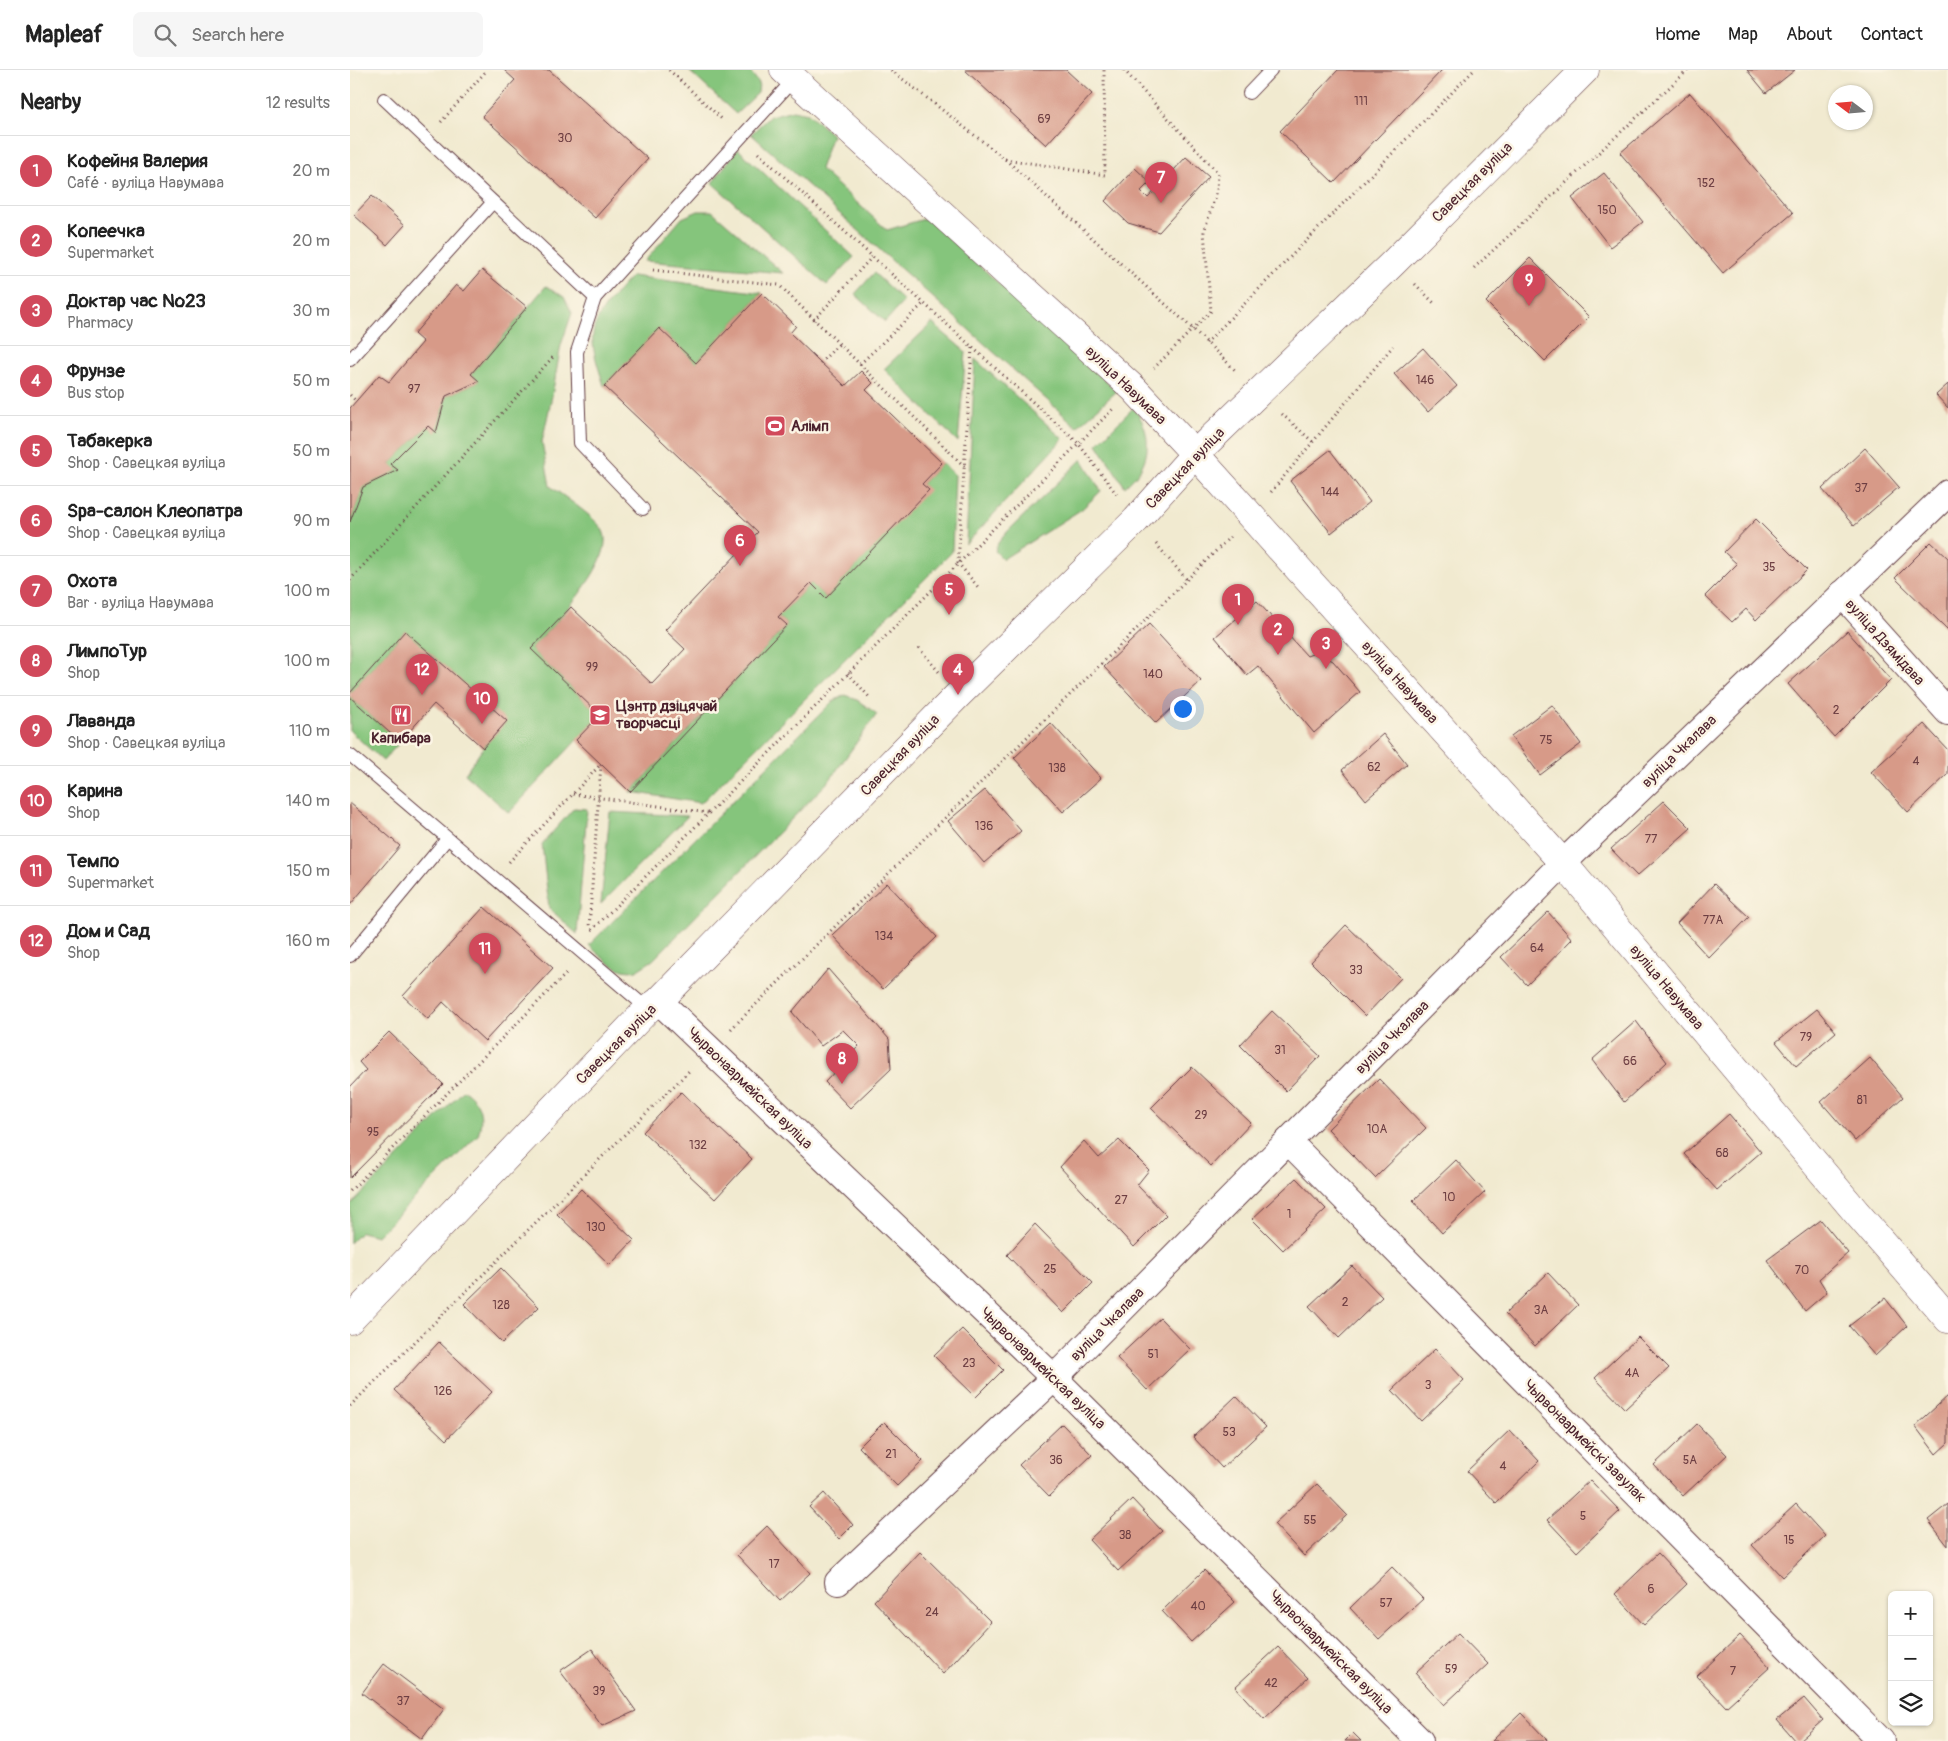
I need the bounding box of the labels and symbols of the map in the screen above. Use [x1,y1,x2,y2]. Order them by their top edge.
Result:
north arrow [1828,85,1873,130]
house number: 111 [1354,94,1368,109]
house number: 69 [1037,112,1051,127]
house number: 30 [558,131,572,146]
street label: Савецкая вуліца [1428,138,1517,227]
pin: 7 [1145,162,1177,203]
house number: 152 [1697,176,1715,191]
house number: 150 [1597,203,1617,218]
pin: 9 [1513,265,1545,306]
street label: вуліца Навумава [1081,342,1170,429]
house number: 146 [1416,373,1434,388]
house number: 97 [408,382,421,397]
sports icon: Алімп [763,414,787,438]
place label: Алімп [791,417,829,436]
street label: Савецкая вуліца [1142,424,1229,513]
house number: 37 [1854,481,1868,496]
house number: 144 [1321,485,1339,500]
pin: 6 [724,525,756,566]
house number: 35 [1762,560,1776,575]
pin: 5 [933,574,965,615]
pin: 1 [1222,584,1254,625]
street label: вуліца Дзямідава [1841,595,1929,690]
pin: 2 [1262,614,1294,655]
pin: 3 [1310,628,1342,669]
street label: вуліца Навумава [1357,637,1442,728]
pin: 12 [406,654,438,695]
pin: 4 [942,654,974,695]
house number: 99 [586,660,598,675]
house number: 140 [1143,667,1163,682]
pin: 10 [466,683,498,724]
your location [1170,696,1196,722]
place label: Цэнтр дзіцячай творчасці [616,697,717,733]
restaurant icon: Капибара [389,703,413,727]
school or university icon: Цэнтр дзіцячай творчасці [588,703,612,727]
house number: 2 [1833,703,1840,718]
street label: Савецкая вуліца [857,711,944,800]
street label: вуліца Чкалава [1638,711,1721,792]
place label: Капибара [371,729,431,748]
house number: 75 [1540,733,1552,748]
house number: 4 [1913,754,1920,769]
house number: 62 [1367,760,1381,775]
house number: 138 [1048,761,1066,776]
house number: 136 [975,819,993,834]
house number: 77 [1645,832,1658,847]
house number: 77А [1703,913,1723,928]
house number: 134 [875,929,893,944]
pin: 11 [469,933,501,974]
house number: 64 [1530,941,1544,956]
street label: вуліца Навумава [1625,941,1708,1034]
house number: 33 [1349,963,1363,978]
street label: вуліца Чкалава [1351,996,1433,1078]
street label: Савецкая вуліца [572,1000,661,1089]
street label: Чырвонаармейская вуліца [683,1023,817,1153]
house number: 79 [1800,1030,1812,1045]
pin: 8 [826,1043,858,1084]
house number: 31 [1274,1043,1286,1058]
house number: 66 [1623,1054,1637,1069]
house number: 81 [1857,1093,1867,1108]
house number: 29 [1195,1108,1207,1123]
house number: 10А [1367,1122,1388,1137]
house number: 95 [367,1125,379,1140]
house number: 132 [689,1138,707,1153]
house number: 68 [1715,1146,1729,1161]
house number: 10 [1443,1190,1455,1205]
house number: 27 [1114,1193,1128,1208]
house number: 1 [1287,1207,1291,1222]
house number: 130 [586,1220,606,1235]
house number: 25 [1043,1262,1057,1277]
house number: 70 [1795,1263,1809,1278]
street label: вуліца Чкалава [1066,1283,1148,1365]
house number: 2 [1342,1295,1349,1310]
house number: 128 [492,1298,510,1313]
street label: Чырвонаармейская вуліца [976,1303,1110,1433]
house number: 3А [1534,1303,1548,1318]
house number: 51 [1147,1347,1159,1362]
house number: 23 [962,1356,976,1371]
house number: 4А [1625,1366,1640,1381]
street label: Чырвонаармейскі завулак [1519,1376,1650,1507]
house number: 3 [1425,1378,1432,1393]
house number: 126 [434,1384,452,1399]
house number: 53 [1222,1425,1236,1440]
house number: 21 [885,1447,897,1462]
house number: 36 [1049,1453,1063,1468]
house number: 5А [1683,1453,1697,1468]
house number: 4 [1500,1459,1507,1474]
house number: 5 [1580,1509,1586,1524]
house number: 55 [1303,1513,1317,1528]
house number: 38 [1119,1528,1131,1543]
house number: 15 [1783,1533,1795,1548]
house number: 17 [768,1557,780,1572]
house number: 6 [1648,1582,1655,1597]
street label: Чырвонаармейская вуліца [1265,1586,1397,1718]
house number: 57 [1380,1596,1393,1611]
house number: 40 [1190,1599,1206,1614]
house number: 24 [925,1605,939,1620]
house number: 59 [1445,1662,1457,1677]
house number: 7 [1730,1664,1737,1679]
house number: 42 [1264,1676,1278,1691]
house number: 39 [593,1684,605,1699]
house number: 37 [396,1694,410,1709]

